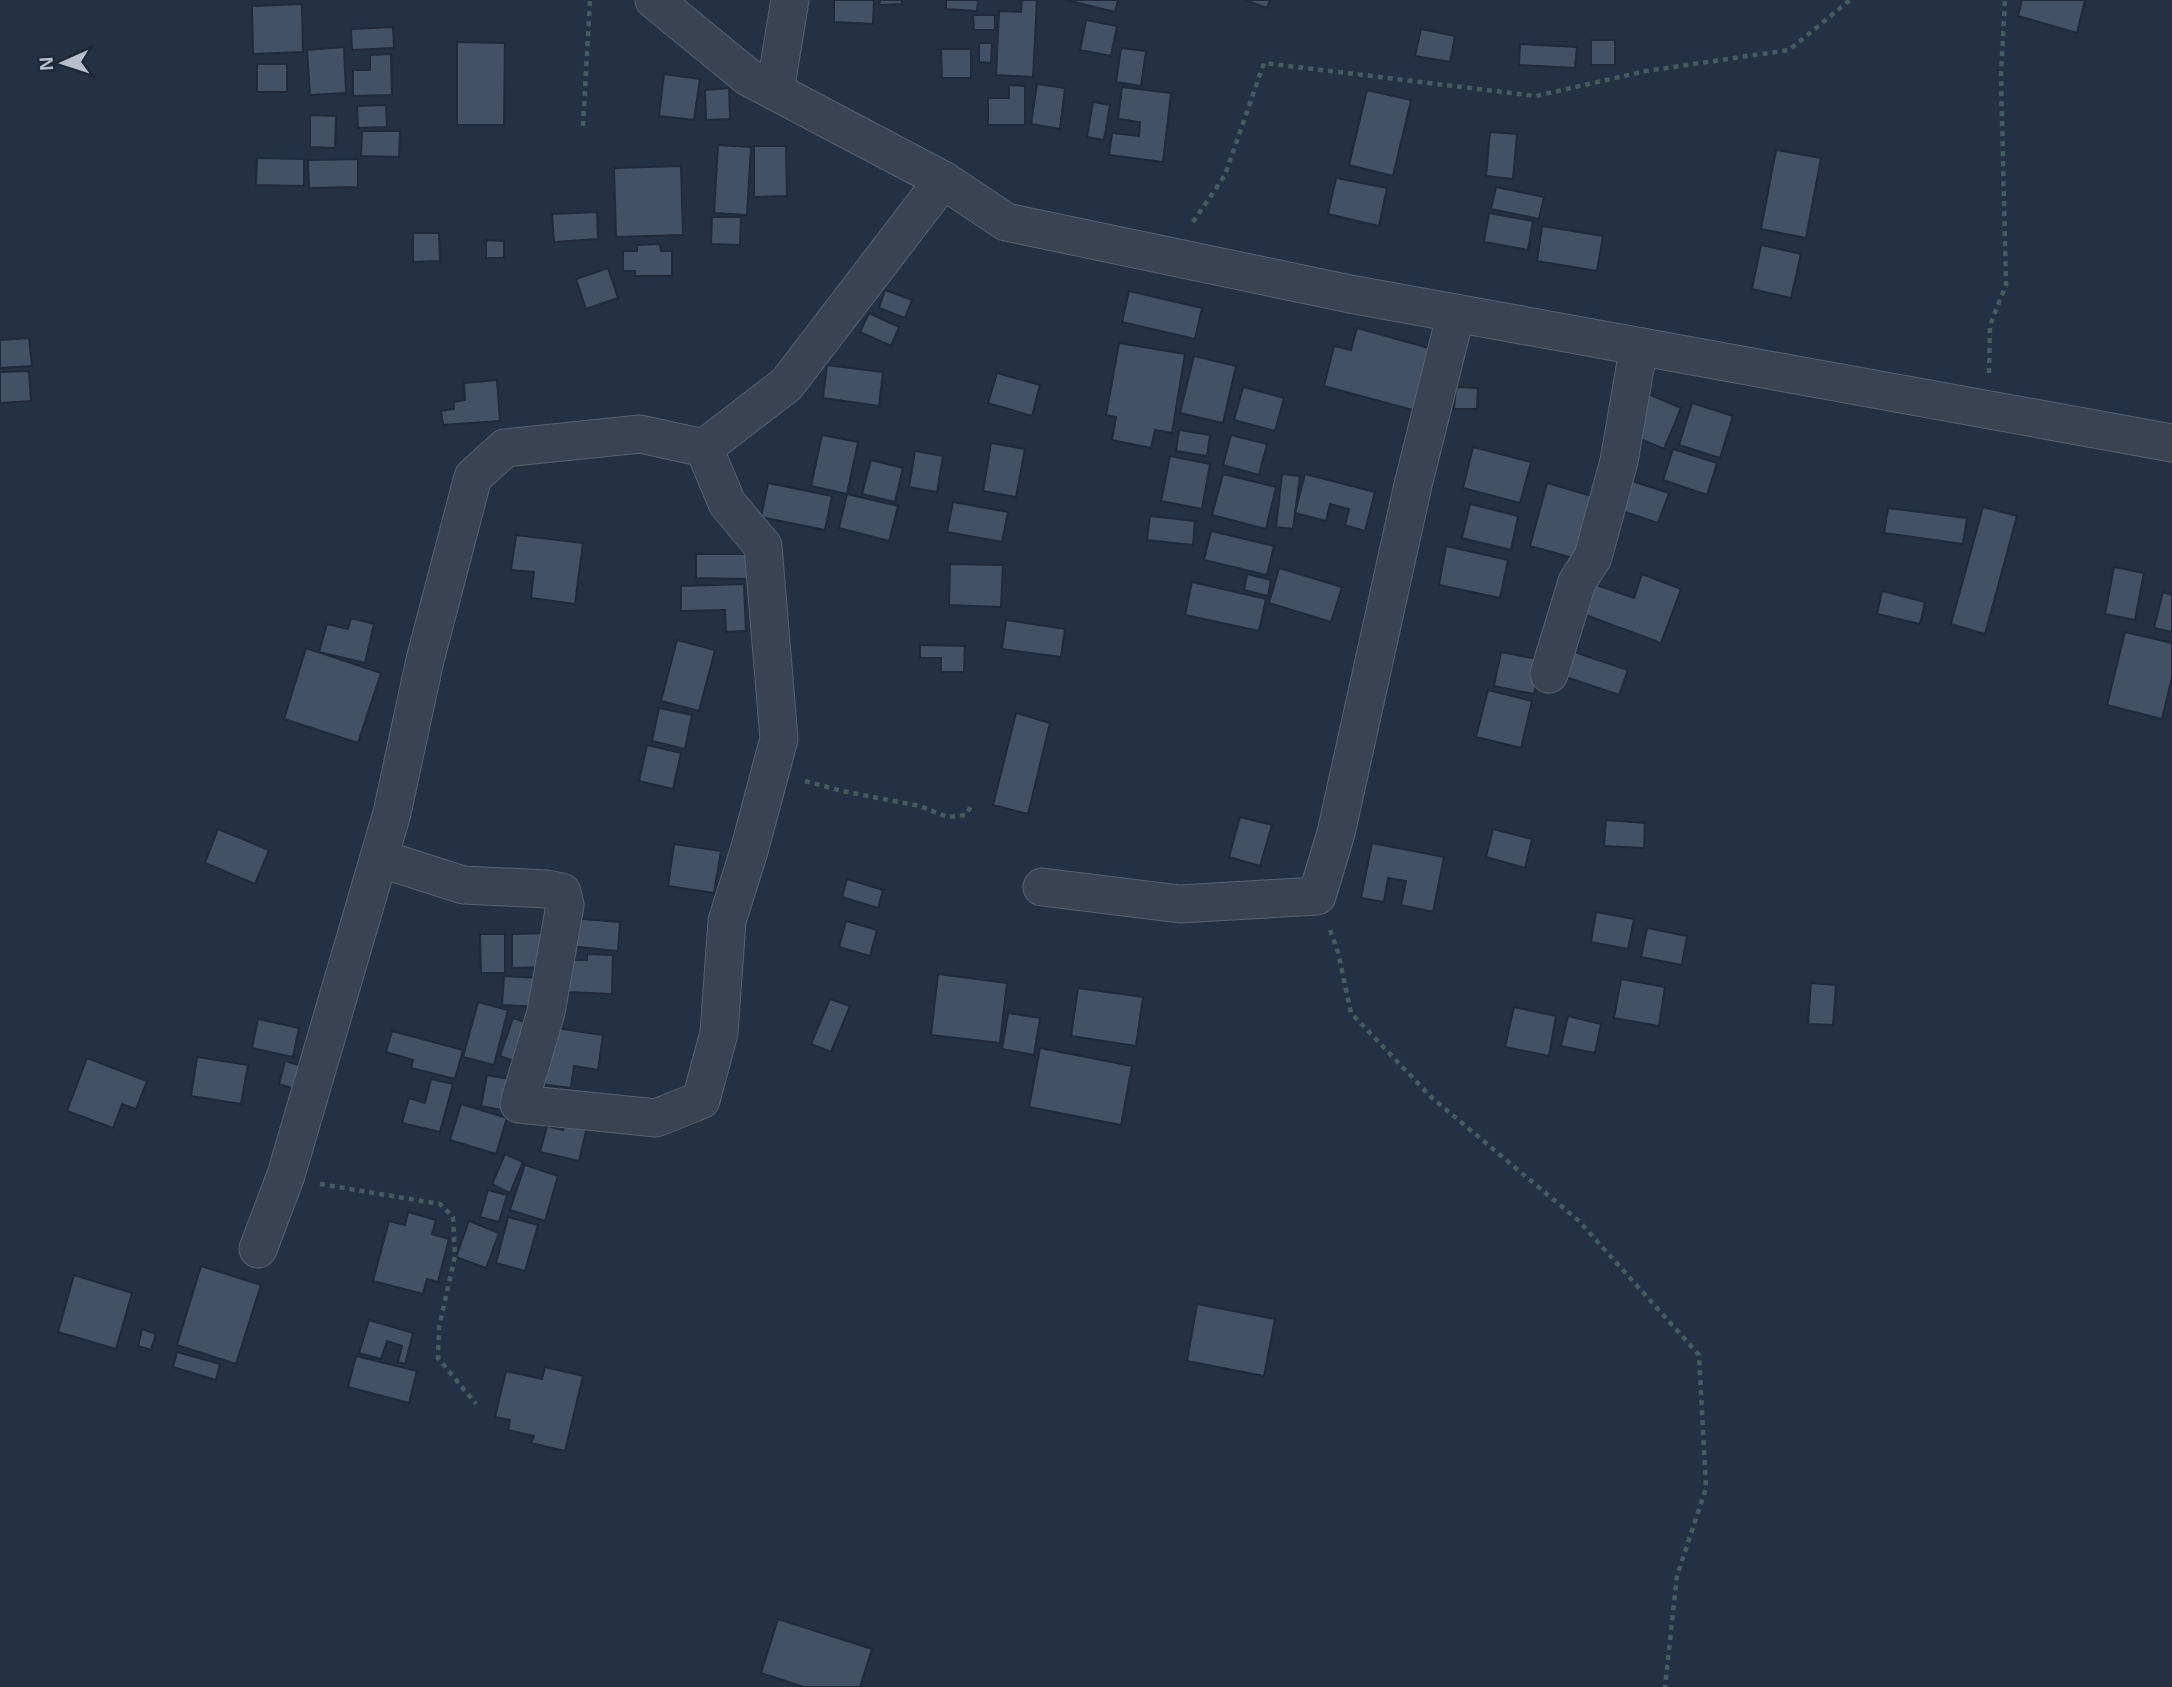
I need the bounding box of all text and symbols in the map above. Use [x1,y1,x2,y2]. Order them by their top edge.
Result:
north arrow [28,28,98,98]
text: N [36,56,57,71]

